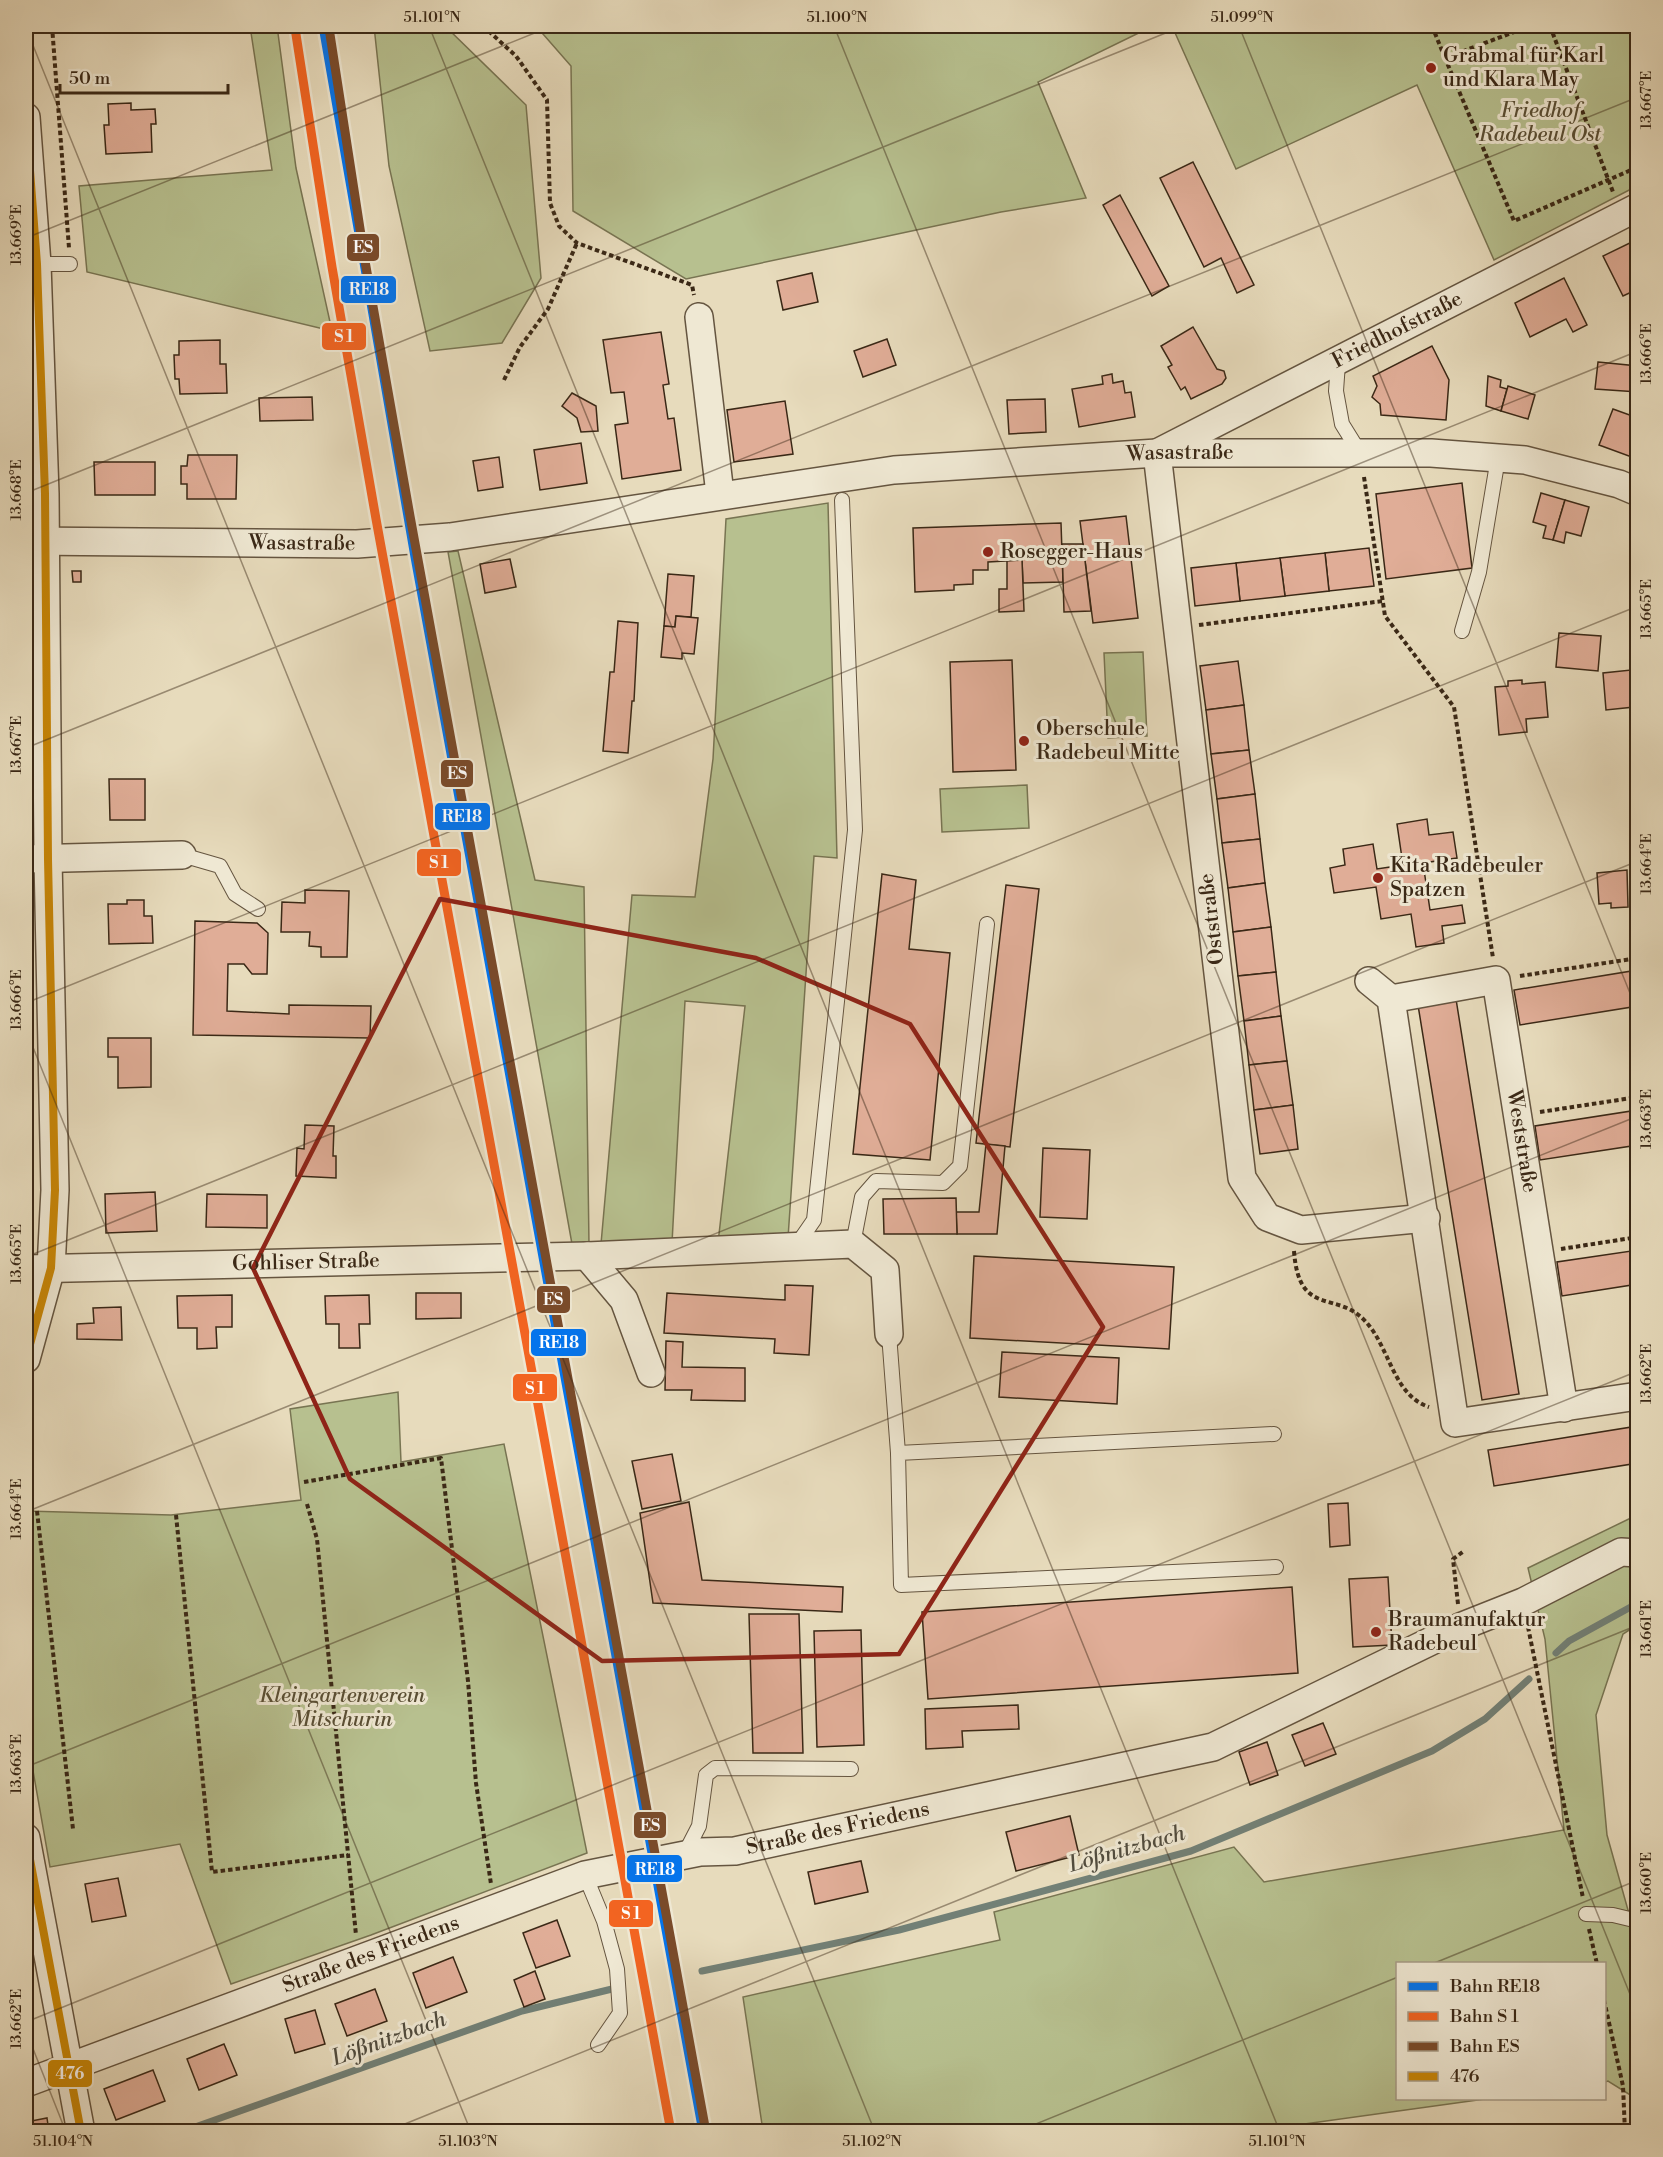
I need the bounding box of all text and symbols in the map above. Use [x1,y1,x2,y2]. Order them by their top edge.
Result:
text: 51.101°N [403,8,461,27]
text: 51.100°N [806,8,868,27]
text: 51.099°N [1210,8,1274,27]
place label: Grabmal für Karl und Klara May [1443,43,1604,93]
scale bar [60,57,228,95]
marker: Grabmal für Karl und Klara May [1424,61,1438,75]
text: 50 m [69,67,111,90]
text: 13.667°E [1637,71,1656,129]
park label: Friedhof Radebeul Ost [1478,98,1602,148]
text: 13.669°E [7,204,26,266]
line badge: ES [346,233,380,262]
text: ES [353,238,373,258]
line badge: RE18 [340,275,397,304]
text: RE18 [349,280,389,300]
street label: Friedhofstraße [1327,286,1467,374]
line badge: S 1 [321,322,367,351]
text: 13.666°E [1637,323,1656,385]
text: S 1 [334,327,354,347]
street label: Wasastraße [1125,440,1234,468]
text: 13.668°E [7,459,26,521]
street label: Wasastraße [247,530,356,557]
place label: Rosegger-Haus [1000,539,1143,565]
marker: Rosegger-Haus [981,545,995,559]
text: 13.665°E [1637,579,1656,639]
text: 13.667°E [7,716,26,774]
place label: Oberschule Radebeul Mitte [1036,716,1180,766]
marker: Oberschule Radebeul Mitte [1017,734,1031,748]
line badge: ES [440,759,474,788]
text: ES [447,764,467,784]
line badge: RE18 [434,802,491,831]
text: RE18 [442,807,482,827]
text: 13.664°E [1637,833,1656,895]
line badge: S 1 [416,848,462,877]
text: S 1 [429,853,449,873]
place label: Kita Radebeuler Spatzen [1390,853,1543,903]
marker: Kita Radebeuler Spatzen [1371,871,1385,885]
street label: Oststraße [1193,872,1231,966]
text: 13.666°E [7,969,26,1031]
street label: Weststraße [1500,1087,1543,1195]
text: 13.663°E [1637,1089,1656,1149]
text: 13.665°E [7,1224,26,1284]
street label: Gohliser Straße [232,1248,380,1277]
line badge: ES [536,1285,571,1314]
text: ES [543,1290,563,1310]
line badge: RE18 [530,1328,587,1357]
text: RE18 [539,1333,579,1353]
text: 13.662°E [1637,1344,1656,1404]
line badge: S 1 [512,1373,558,1402]
text: S 1 [525,1379,545,1399]
text: 13.664°E [7,1478,26,1540]
text: 13.661°E [1637,1600,1656,1658]
place label: Braumanufaktur Radebeul [1387,1607,1546,1657]
marker: Braumanufaktur Radebeul [1369,1625,1383,1639]
park label: Kleingartenverein Mitschurin [259,1683,425,1733]
text: 13.663°E [7,1734,26,1794]
street label: Straße des Friedens [744,1796,932,1861]
line badge: ES [633,1811,667,1839]
text: ES [640,1816,660,1836]
water label: Lößnitzbach [1065,1819,1189,1879]
text: 13.660°E [1637,1852,1656,1914]
line badge: RE18 [626,1854,683,1883]
text: RE18 [635,1860,675,1880]
line badge: S 1 [608,1899,654,1928]
text: S 1 [621,1904,641,1924]
street label: Straße des Friedens [279,1910,463,1999]
legend [1396,1962,1606,2100]
text: Bahn RE18 [1449,1975,1540,1998]
text: 13.662°E [7,1989,26,2049]
text: Bahn S 1 [1449,2005,1519,2028]
water label: Lößnitzbach [327,2006,451,2072]
text: Bahn ES [1449,2035,1520,2058]
line badge: 476 [47,2059,93,2088]
text: 476 [56,2064,84,2084]
text: 476 [1450,2065,1479,2088]
text: 51.104°N [33,2132,93,2151]
text: 51.103°N [438,2132,498,2151]
text: 51.102°N [842,2132,902,2151]
text: 51.101°N [1248,2132,1306,2151]

